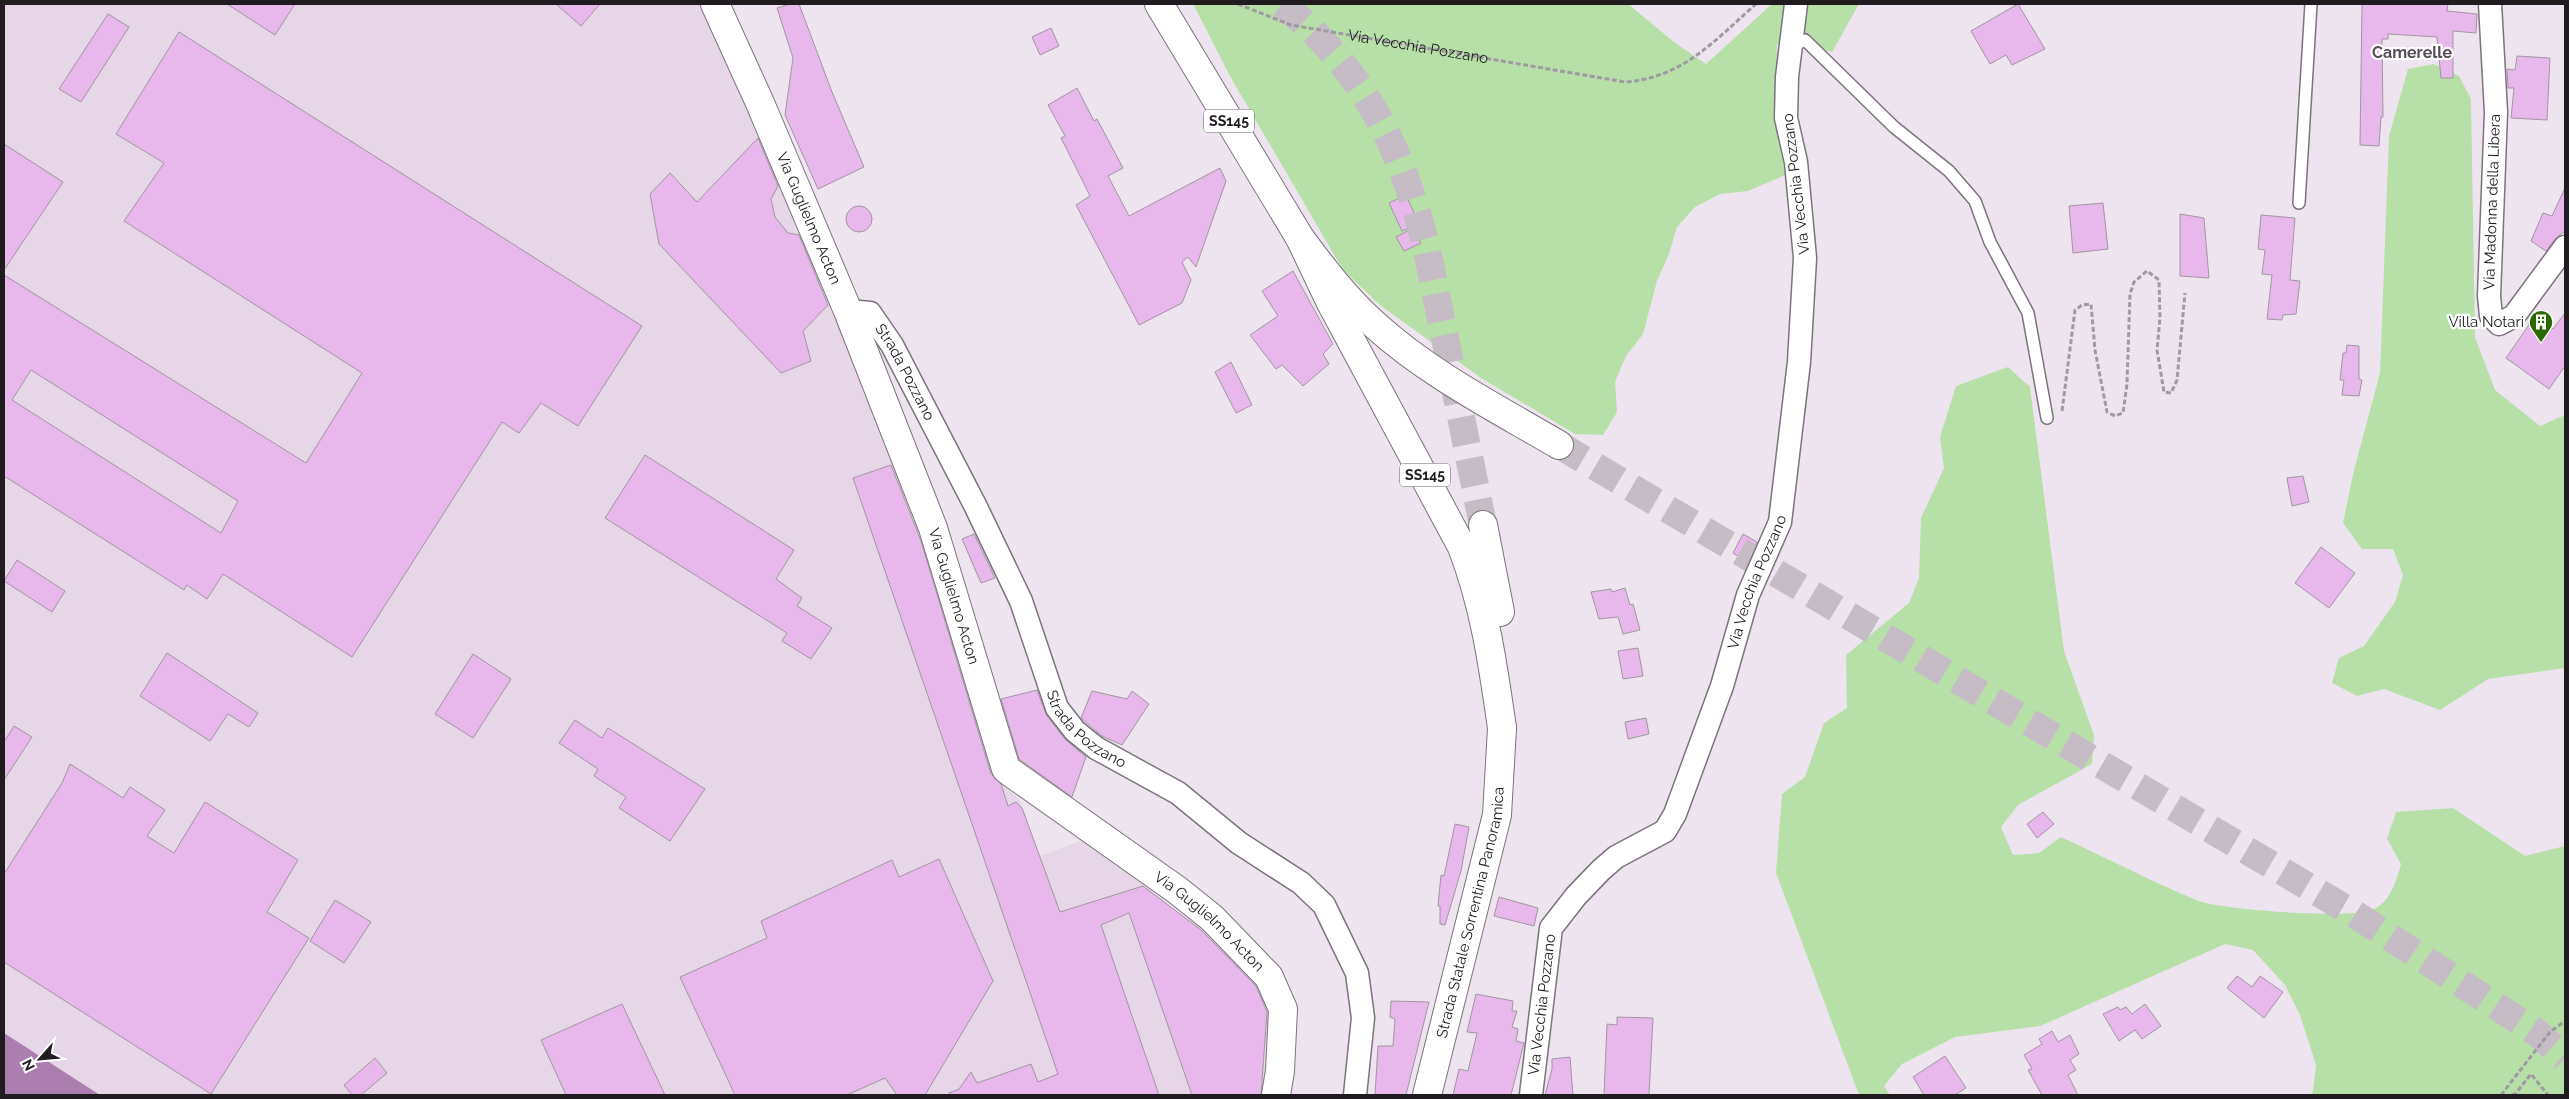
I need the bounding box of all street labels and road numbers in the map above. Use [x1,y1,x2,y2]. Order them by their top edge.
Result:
street label: Via Vecchia Pozzano [1347,26,1490,68]
road number: SS145 [1204,110,1254,132]
street label: Via Vecchia Pozzano [1778,112,1814,256]
street label: Via Madonna della Libera [2480,114,2504,290]
street label: Via Guglielmo Acton [773,150,845,287]
street label: Strada Pozzano [871,320,939,424]
road number: SS145 [1400,464,1450,486]
street label: Via Vecchia Pozzano [1724,515,1790,651]
street label: Via Guglielmo Acton [925,526,983,667]
street label: Strada Pozzano [1043,688,1129,772]
street label: Strada Statale Sorrentina Panoramica [1433,786,1508,1040]
street label: Via Guglielmo Acton [1151,868,1268,975]
street label: Via Vecchia Pozzano [1524,933,1559,1076]

